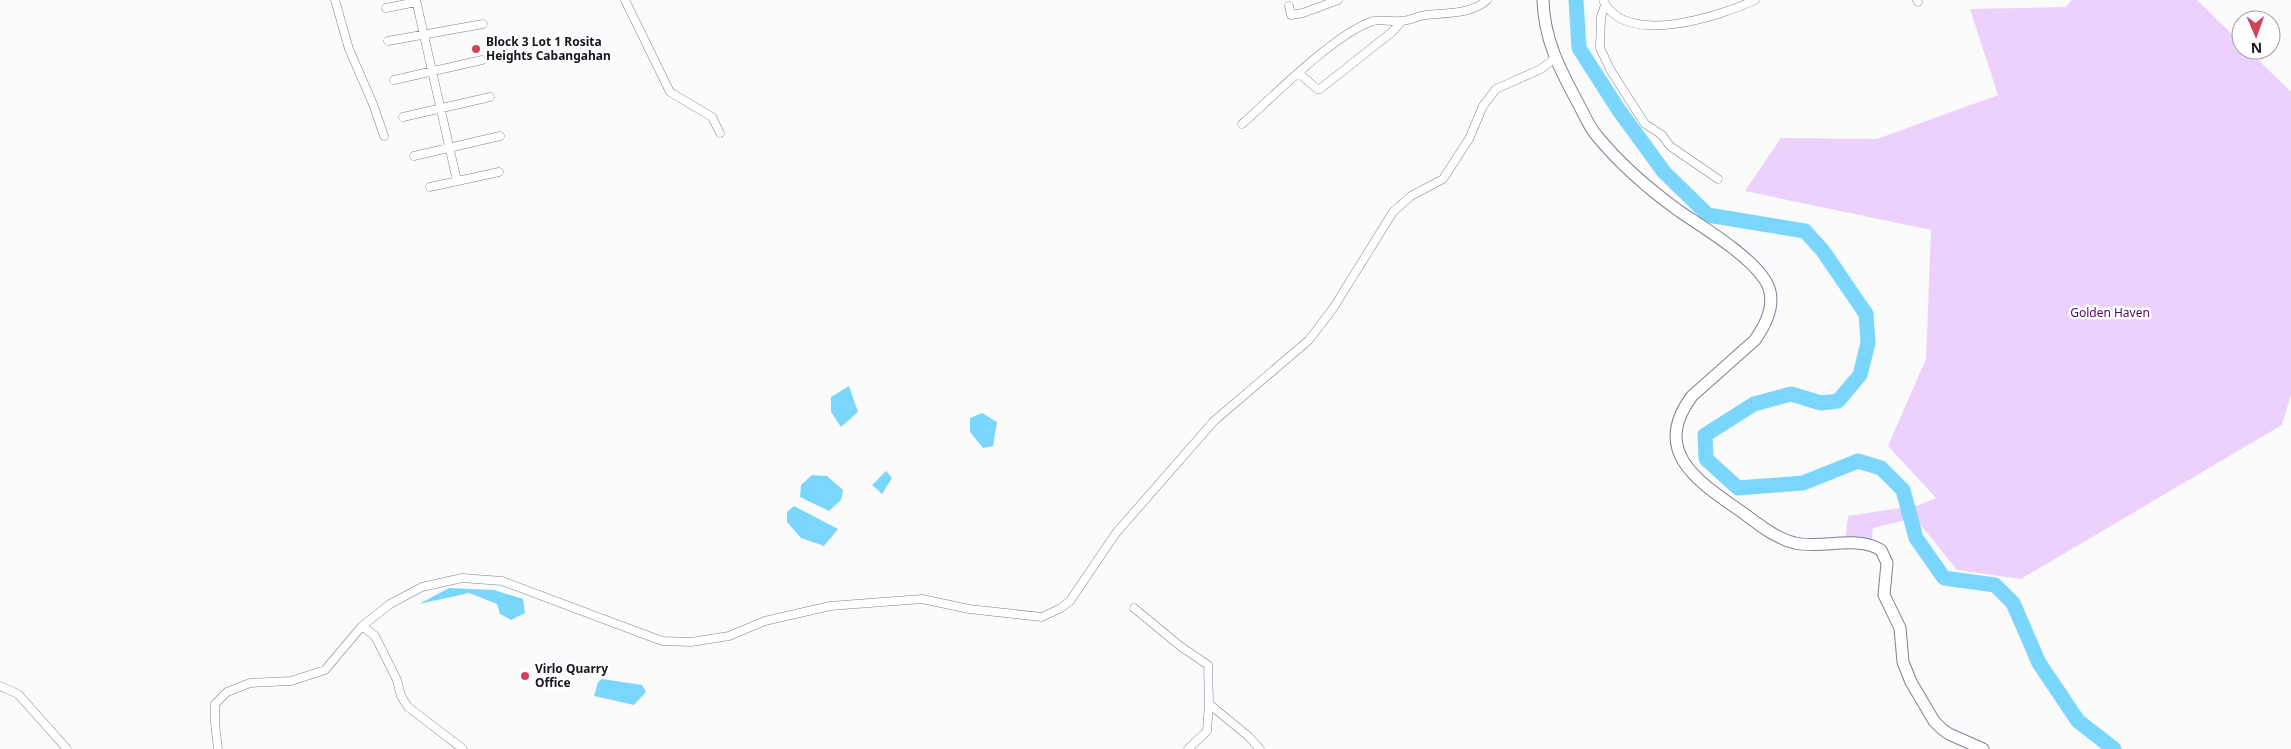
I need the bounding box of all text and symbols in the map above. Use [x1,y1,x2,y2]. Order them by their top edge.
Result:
north arrow [2231,10,2281,60]
place label: Block 3 Lot 1 Rosita Heights Cabangahan [486,33,611,64]
text: N [2250,39,2262,58]
marker: Block 3 Lot 1 Rosita Heights Cabangahan [470,43,482,55]
park label: Golden Haven [2070,304,2150,321]
place label: Virlo Quarry Office [535,660,608,691]
marker: Virlo Quarry Office [519,670,531,682]

